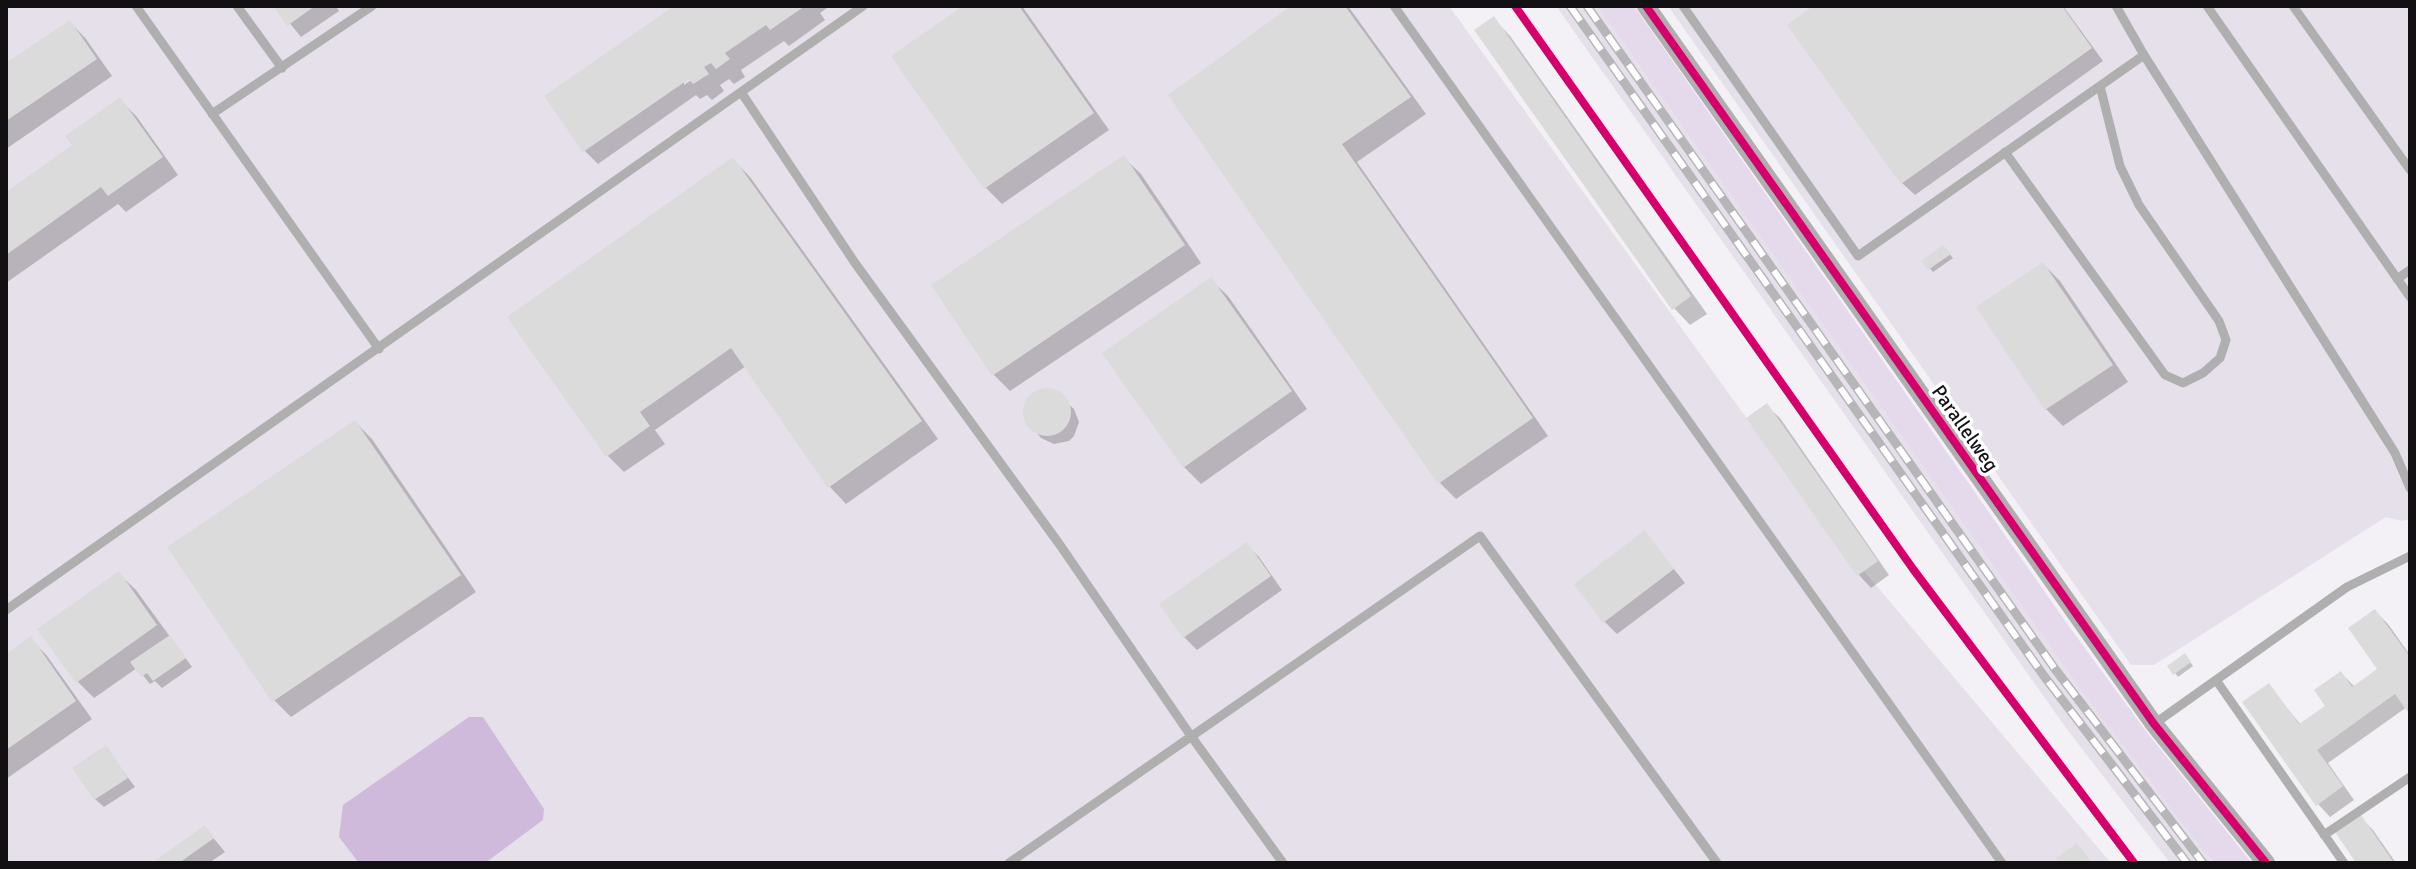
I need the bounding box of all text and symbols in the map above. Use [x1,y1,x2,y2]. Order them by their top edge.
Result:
street label: Parallelweg [1925,381,2003,477]

